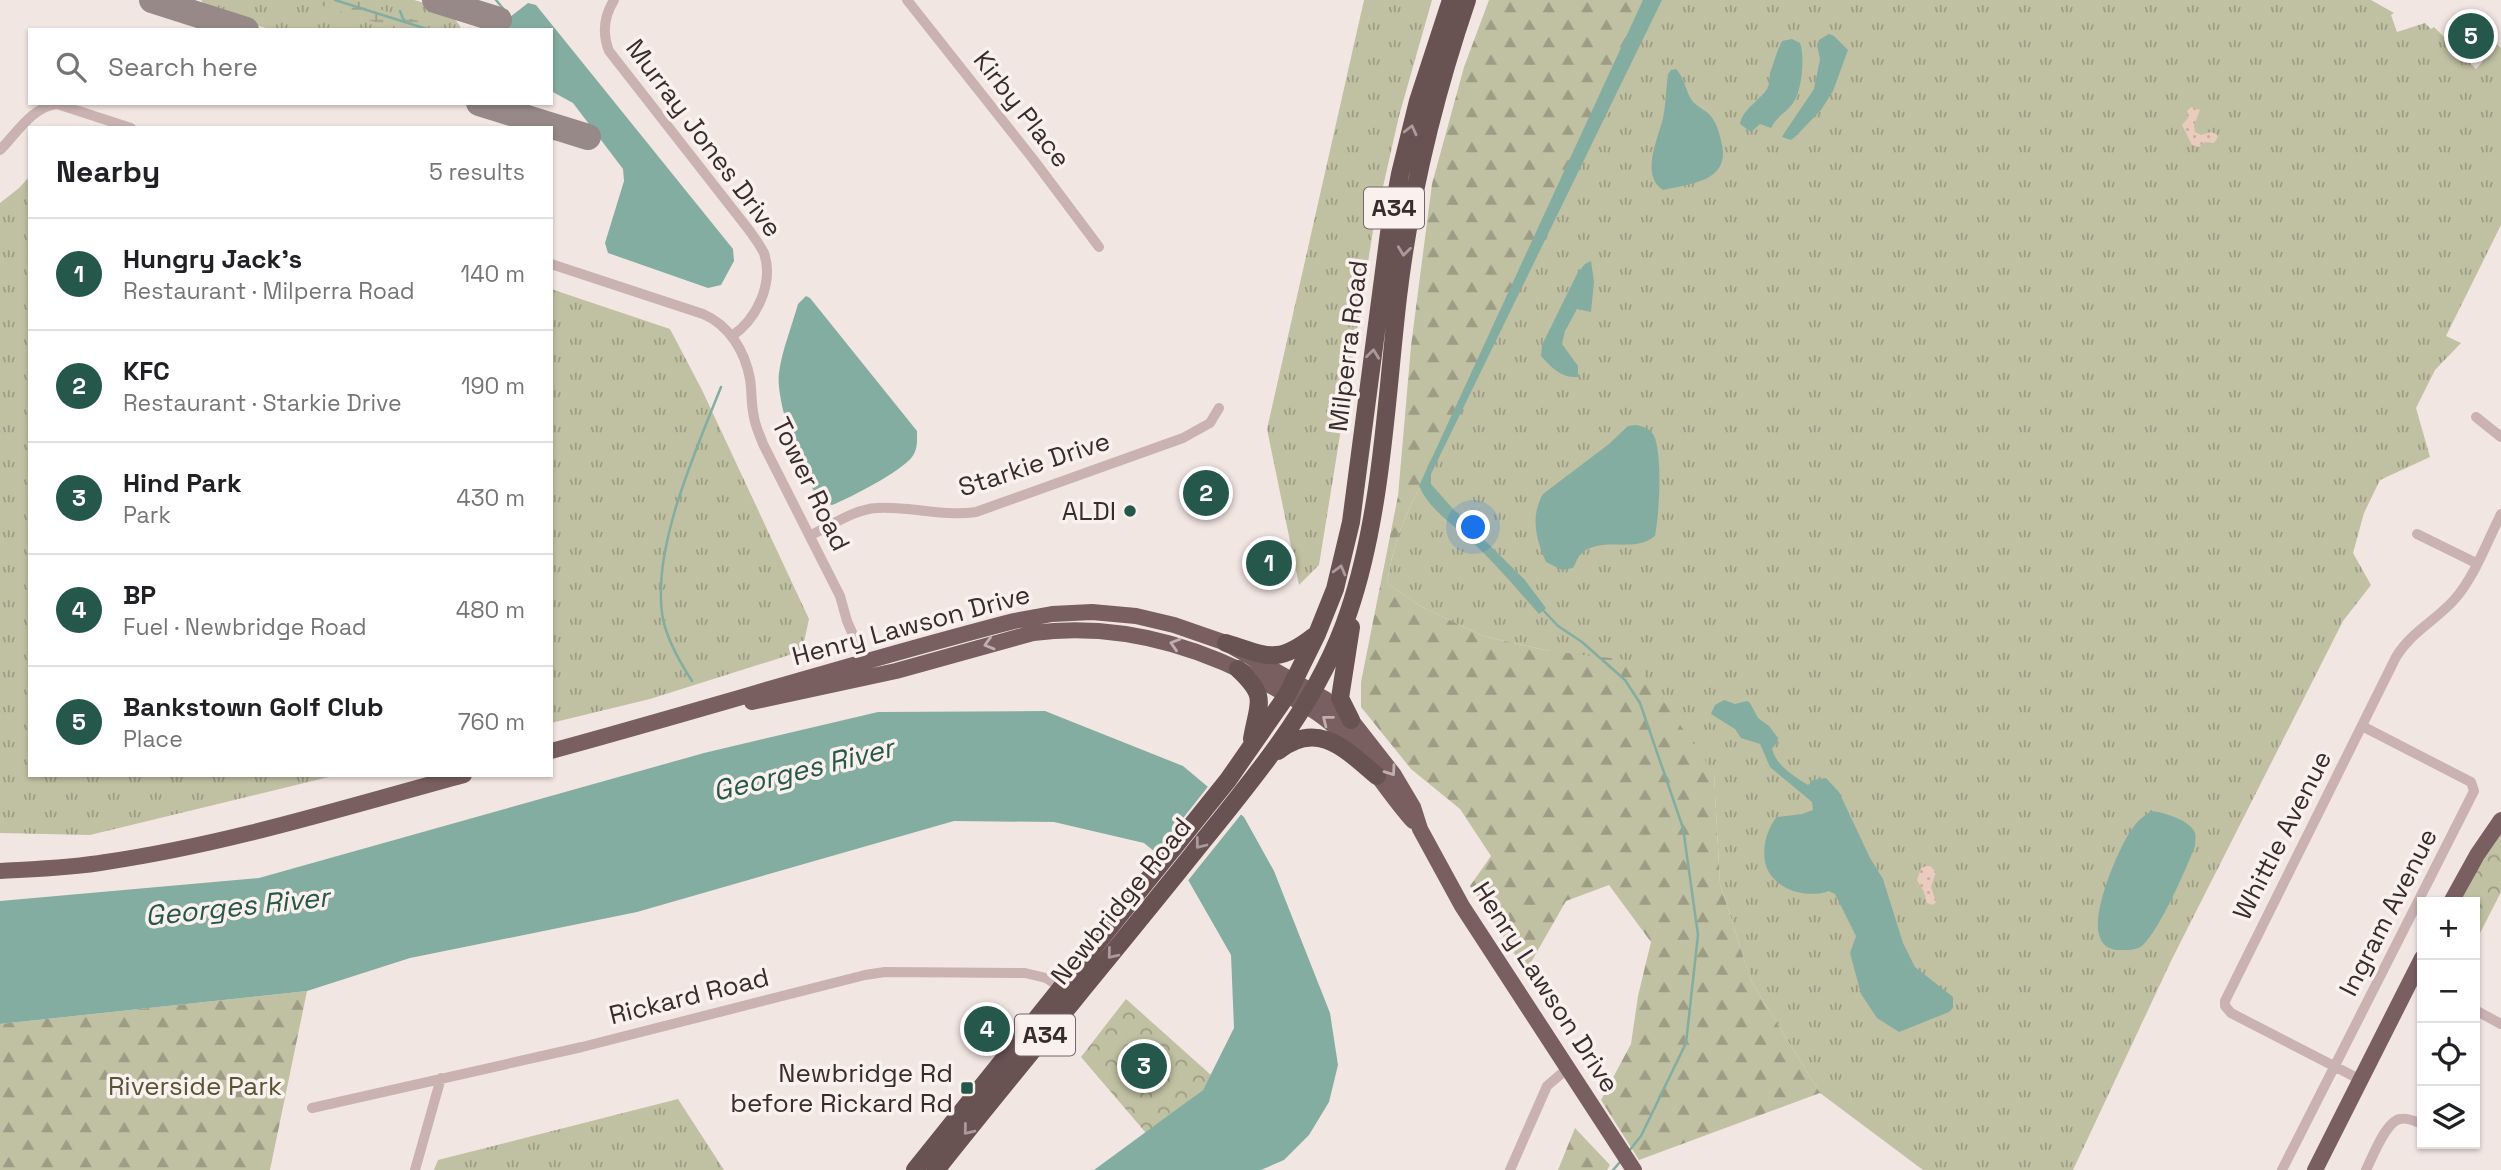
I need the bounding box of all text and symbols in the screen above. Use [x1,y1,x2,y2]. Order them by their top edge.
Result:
pin: 5 [2448,10,2494,62]
search box [28,28,553,105]
street label: Murray Jones Drive [618,32,790,244]
street label: Kirby Place [966,44,1078,174]
icon: search [52,48,90,86]
text: Search here [108,50,258,84]
one-way arrow [1403,124,1417,136]
text: Nearby [56,152,160,191]
text: 5 results [429,157,525,187]
road number: A34 [1364,188,1424,229]
text: Hungry Jack's [123,242,302,276]
one-way arrow [1397,245,1412,257]
text: 1 [74,259,84,289]
text: 140 m [461,259,525,289]
street label: Milperra Road [1321,259,1375,433]
text: Restaurant · Milperra Road [123,276,415,306]
one-way arrow [1365,348,1380,360]
text: KFC [123,354,170,388]
text: 2 [72,371,86,401]
text: 190 m [461,371,525,401]
text: Restaurant · Starkie Drive [123,388,402,418]
street label: Tower Road [764,411,858,557]
street label: Starkie Drive [954,424,1114,504]
text: Hind Park [123,466,242,500]
pin: 2 [1183,467,1229,519]
text: 3 [72,483,86,513]
text: 430 m [456,483,525,513]
place label: ALDI [1062,494,1116,528]
text: Park [123,500,171,530]
marker: ALDI [1122,503,1138,519]
your location [1456,510,1490,544]
pin: 1 [1246,537,1292,589]
one-way arrow [1332,564,1346,576]
street label: Henry Lawson Drive [788,577,1034,673]
text: BP [123,578,156,612]
text: 4 [72,595,86,625]
text: 480 m [456,595,525,625]
text: Fuel · Newbridge Road [123,612,367,642]
one-way arrow [983,635,995,650]
one-way arrow [1169,638,1181,653]
text: Bankstown Golf Club [123,690,383,724]
text: 5 [72,707,86,737]
text: 760 m [458,707,525,737]
one-way arrow [1322,716,1334,729]
text: Place [123,724,183,754]
water label: Georges River [709,728,900,809]
street label: Whittle Avenue [2225,745,2339,925]
one-way arrow [1383,763,1395,776]
street label: Newbridge Road [1043,810,1199,992]
street label: Ingram Avenue [2331,822,2445,1002]
one-way arrow [1196,837,1209,849]
street label: Henry Lawson Drive [1465,875,1627,1099]
water label: Georges River [143,878,334,934]
map controls [2417,897,2480,1149]
button: + [2417,897,2480,960]
one-way arrow [1108,945,1120,958]
street label: Rickard Road [606,960,772,1032]
button: − [2417,960,2480,1023]
pin: 4 [964,1003,1010,1055]
road number: A34 [1015,1015,1075,1056]
button: locate [2417,1023,2480,1086]
pin: 3 [1121,1040,1167,1092]
place label: Newbridge Rd before Rickard Rd [730,1056,953,1120]
park label: Riverside Park [108,1069,282,1103]
marker: Newbridge Rd before Rickard Rd [959,1080,975,1096]
button: layers [2417,1086,2480,1149]
one-way arrow [964,1121,976,1134]

